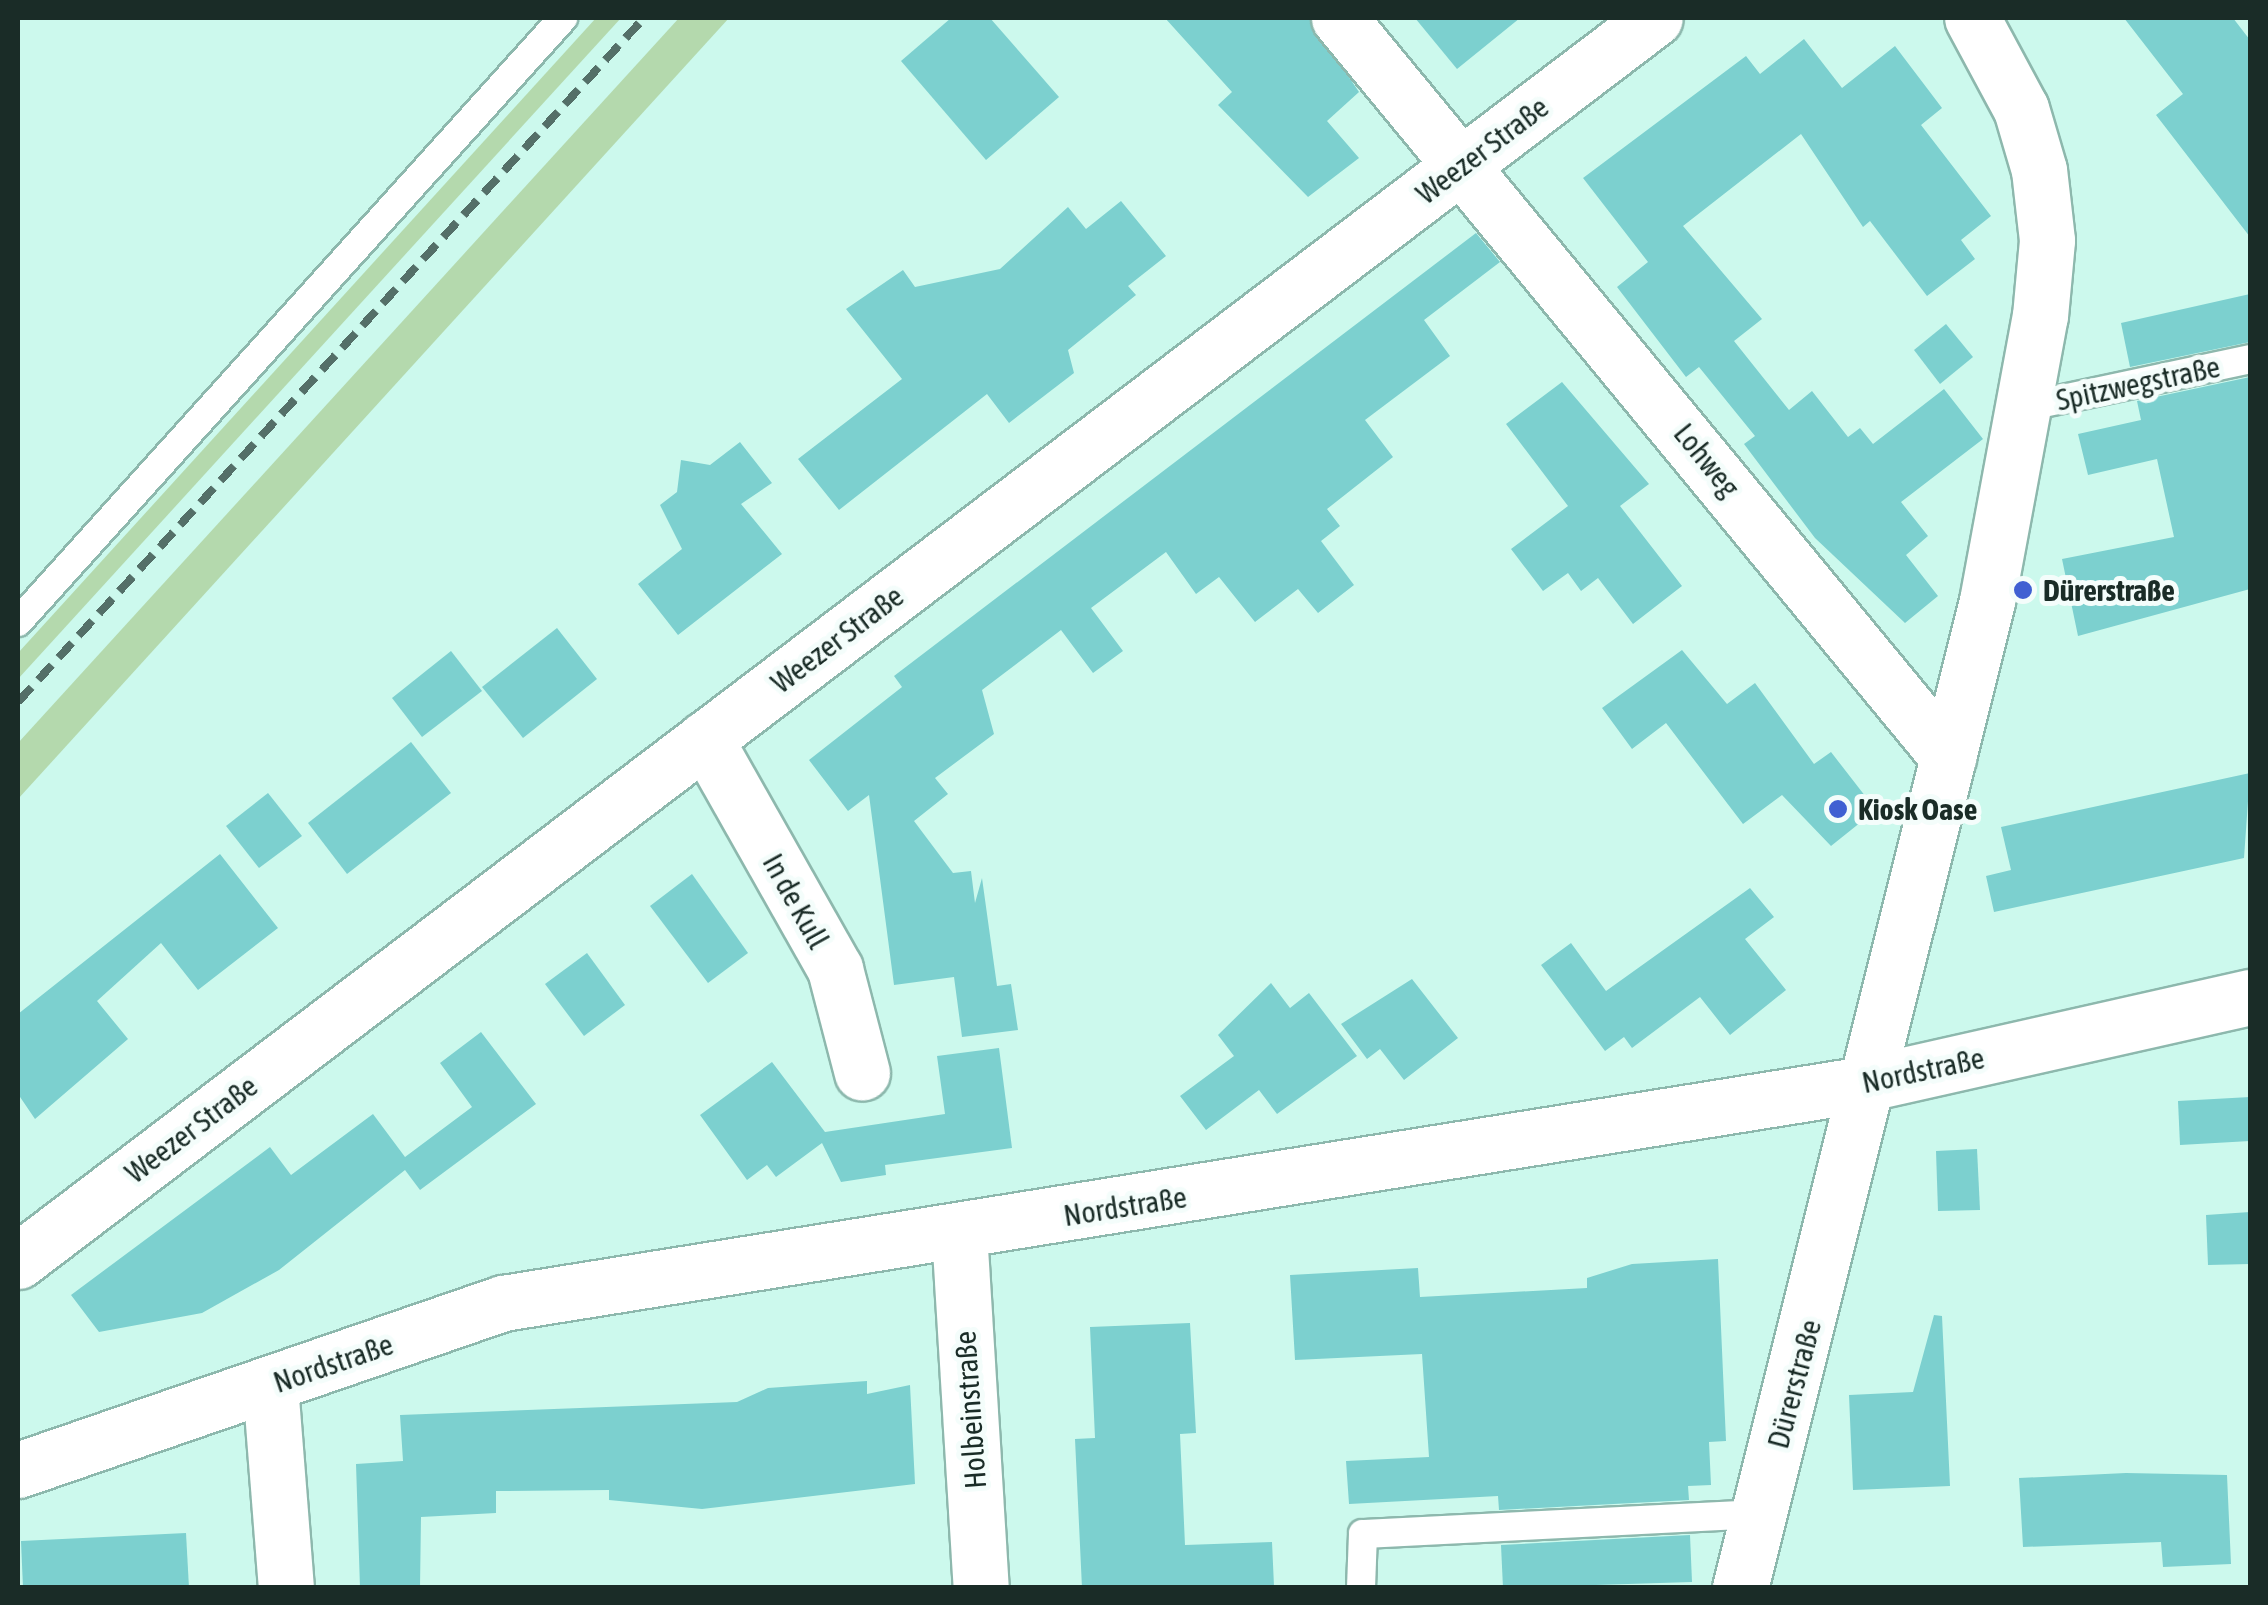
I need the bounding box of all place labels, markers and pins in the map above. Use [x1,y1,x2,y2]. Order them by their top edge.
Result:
place label: Dürerstraße [2043,572,2175,608]
marker: Dürerstraße [2012,579,2034,601]
place label: Kiosk Oase [1858,791,1977,827]
marker: Kiosk Oase [1827,798,1849,820]

